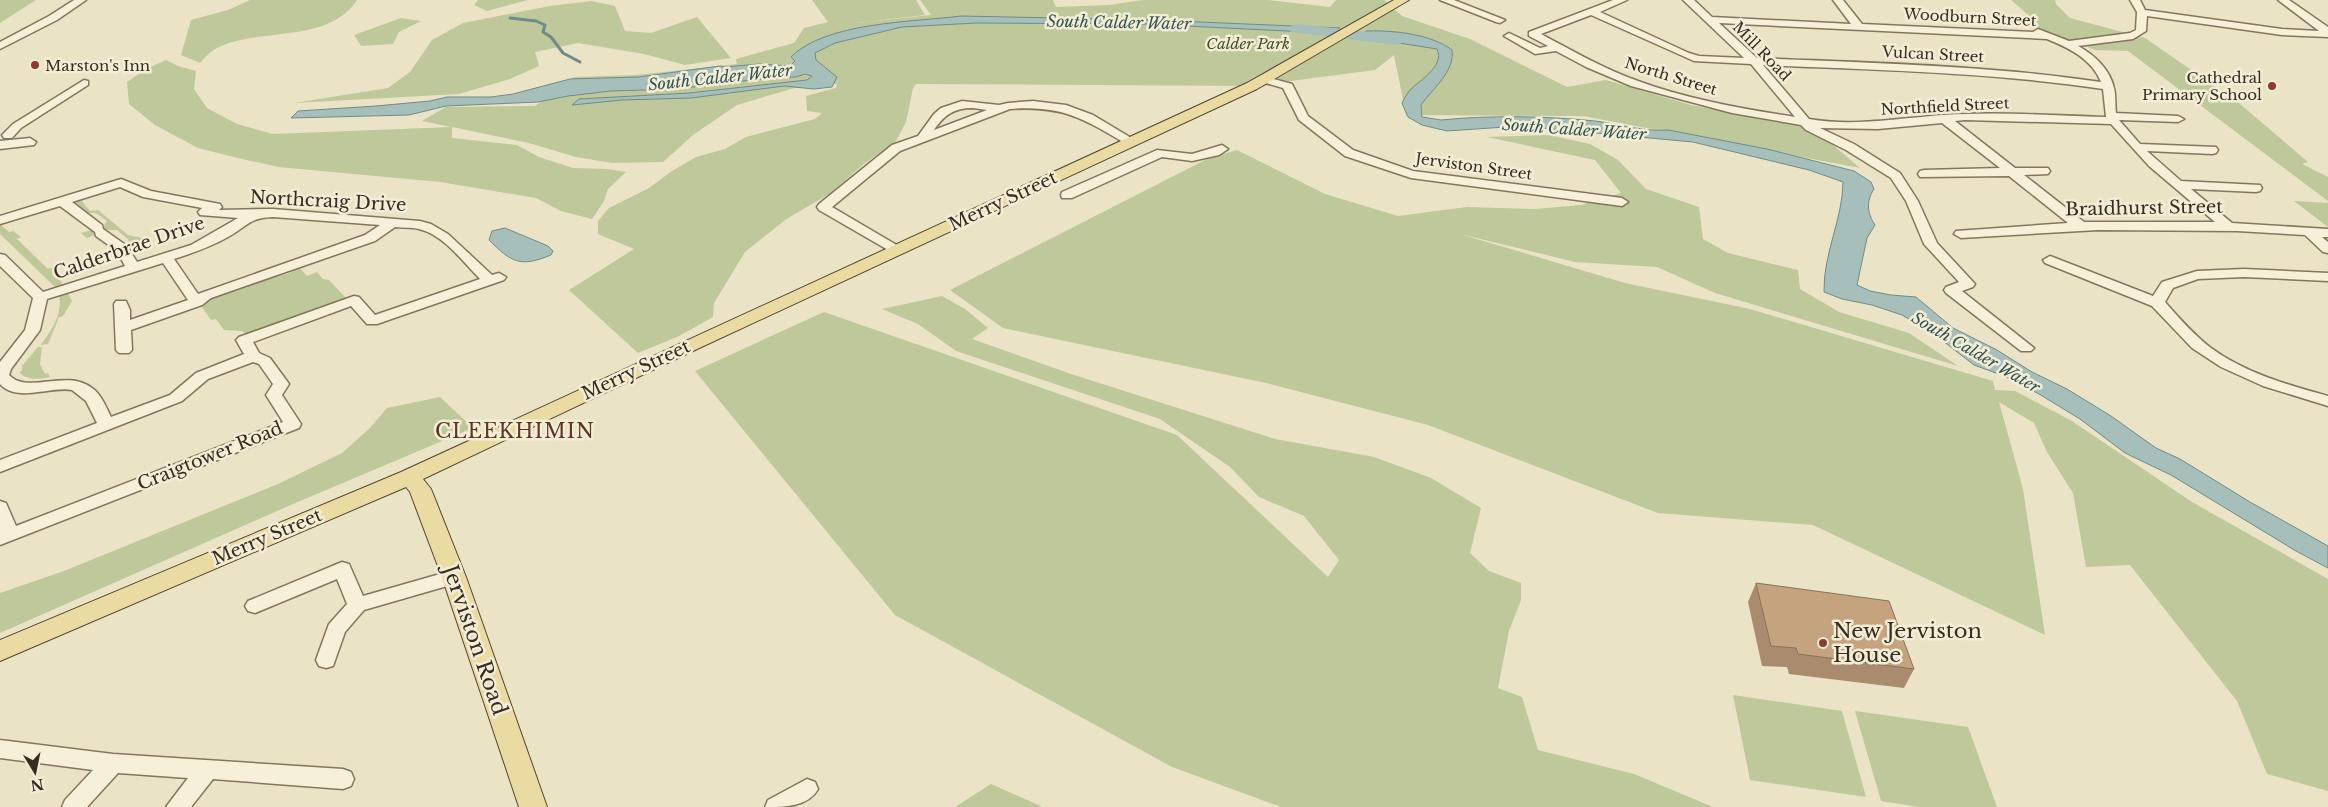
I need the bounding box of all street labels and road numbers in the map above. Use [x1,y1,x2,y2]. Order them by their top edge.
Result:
street label: Woodburn Street [1902,4,2037,30]
street label: Mill Road [1729,17,1795,85]
street label: Vulcan Street [1880,42,1985,66]
street label: North Street [1623,53,1720,99]
street label: Northfield Street [1880,93,2010,119]
street label: Jerviston Street [1412,148,1534,184]
street label: Merry Street [945,166,1061,236]
street label: Northcraig Drive [249,186,407,216]
street label: Braidhurst Street [2065,196,2223,220]
street label: Calderbrae Drive [50,212,208,284]
street label: Merry Street [578,335,694,405]
street label: Craigtower Road [134,417,286,495]
street label: Merry Street [209,504,325,570]
street label: Jerviston Road [436,559,513,719]

